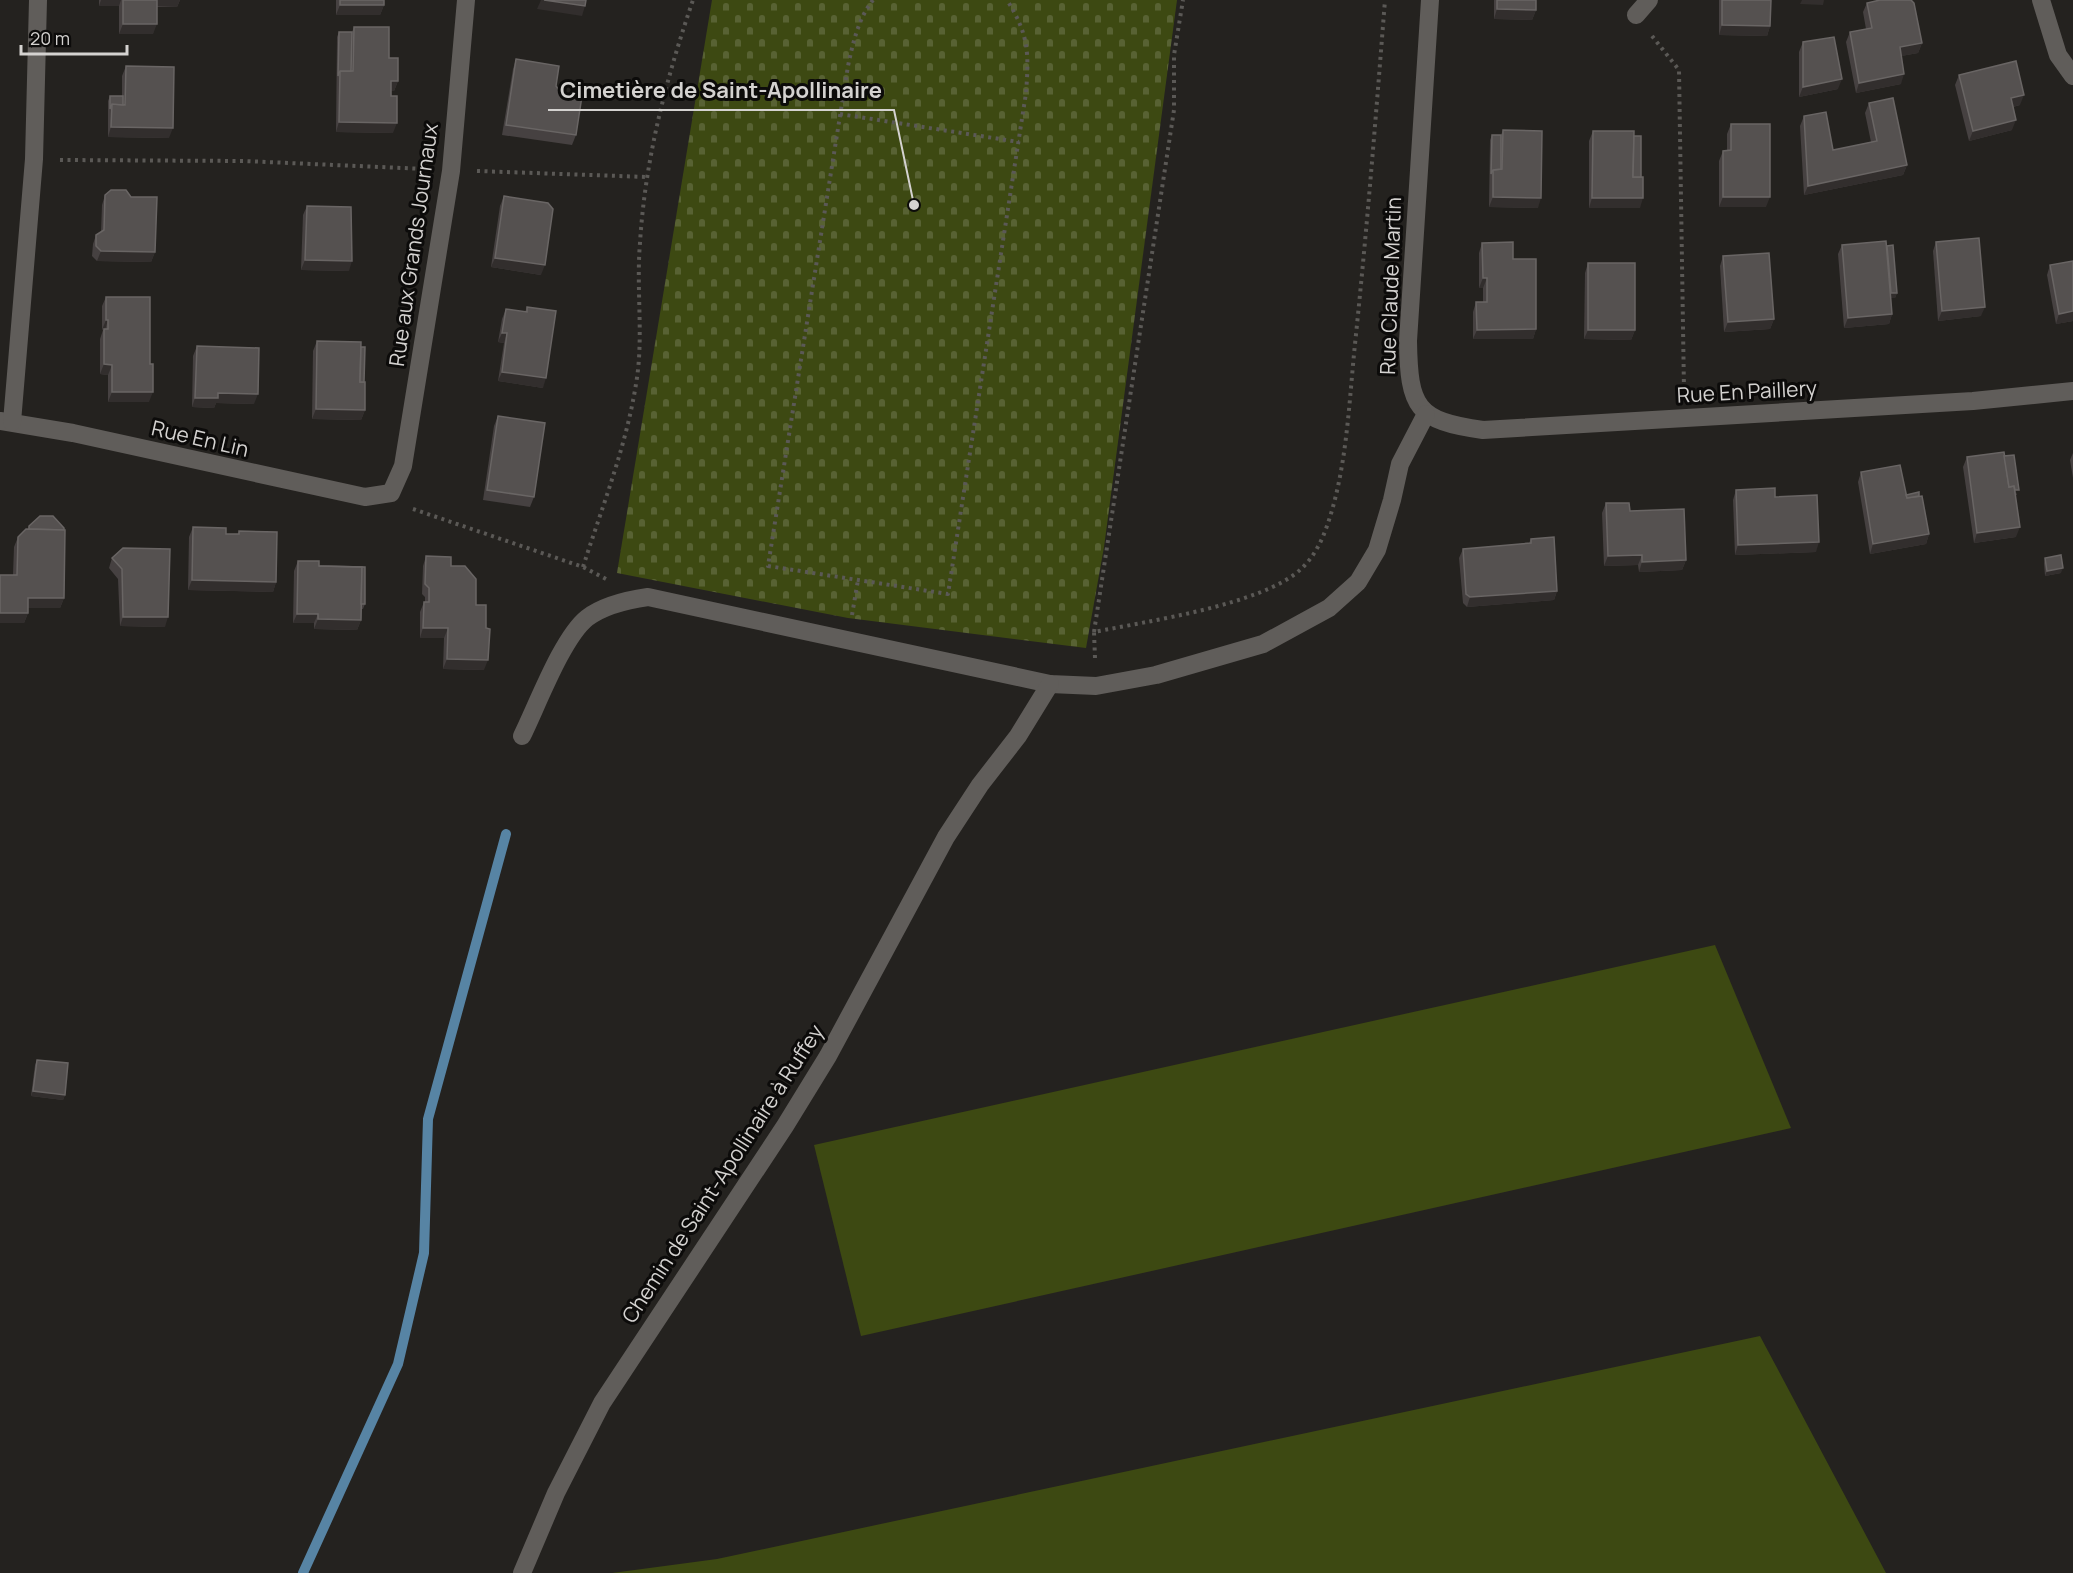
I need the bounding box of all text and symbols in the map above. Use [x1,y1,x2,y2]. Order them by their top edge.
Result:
scale bar [21,18,128,56]
text: 20 m [30,26,70,50]
callout: Cimetière de Saint-Apollinaire [548,70,894,110]
text: Cimetière de Saint-Apollinaire [560,75,882,105]
street label: Rue aux Grands Journaux [382,122,444,368]
street label: Rue Claude Martin [1373,197,1407,375]
street label: Rue En Paillery [1676,373,1818,409]
street label: Rue En Lin [149,413,252,463]
street label: Chemin de Saint-Apollinaire à Ruffey [615,1019,829,1328]

